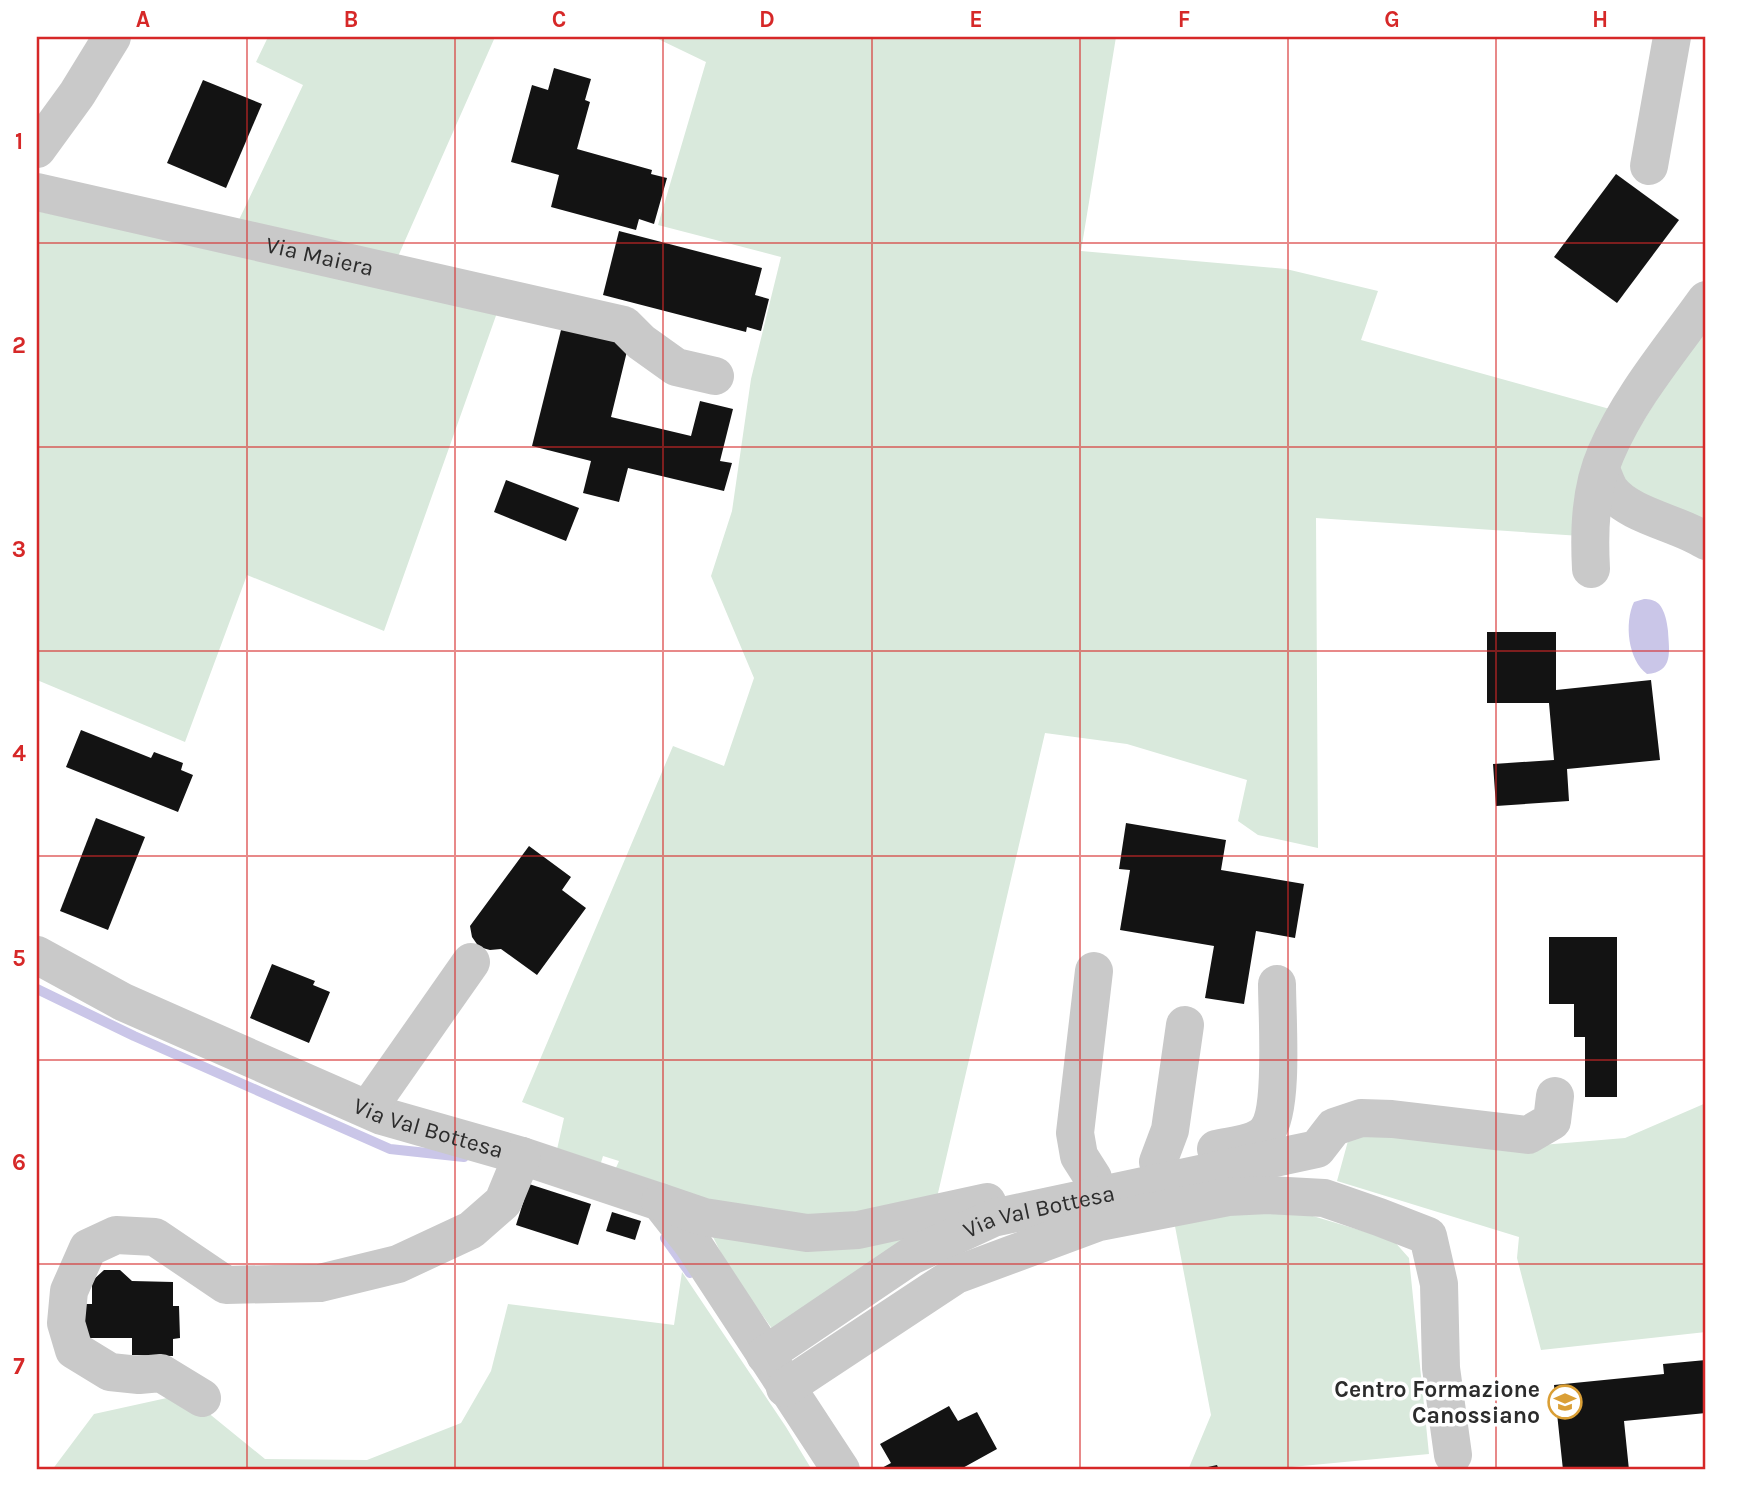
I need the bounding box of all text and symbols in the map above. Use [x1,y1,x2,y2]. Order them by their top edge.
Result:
text: A [136,6,150,33]
text: B [344,6,358,33]
text: C [552,6,566,33]
text: D [759,6,775,33]
text: E [969,6,983,33]
text: F [1178,6,1190,33]
text: G [1384,6,1400,33]
text: H [1592,6,1608,33]
text: 1 [15,128,23,155]
street label: Via Maiera [263,231,376,281]
text: 2 [12,332,26,359]
text: 3 [12,536,26,563]
text: 4 [12,740,26,767]
text: 5 [12,945,26,972]
street label: Via Val Bottesa [349,1092,507,1164]
text: 6 [12,1149,26,1176]
street label: Via Val Bottesa [959,1179,1117,1244]
text: 7 [13,1353,25,1380]
place label: Centro Formazione Canossiano [1334,1376,1540,1429]
school or university icon: Centro Formazione Canossiano [1546,1383,1584,1421]

